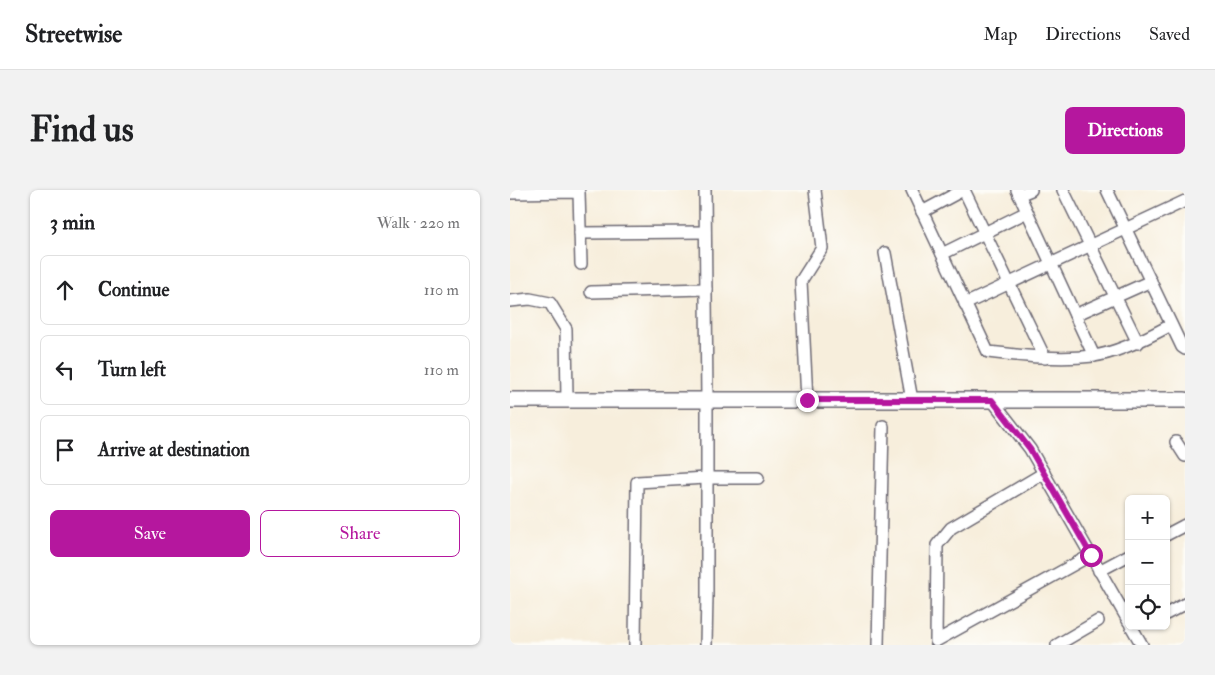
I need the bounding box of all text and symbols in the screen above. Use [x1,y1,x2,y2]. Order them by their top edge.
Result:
text: Streetwise [25,19,122,50]
text: Map [984,23,1017,46]
text: Directions [1045,23,1121,46]
text: Saved [1149,23,1190,46]
button: Directions [1065,107,1185,154]
text: Find us [30,108,134,152]
text: 3 min [50,209,95,236]
text: Walk · 220 m [377,213,460,233]
icon: ahead [51,276,79,304]
text: Continue [98,278,169,302]
text: 110 m [424,280,459,300]
icon: left [51,356,79,384]
text: Turn left [98,358,166,382]
text: 110 m [424,360,459,380]
route end [796,389,819,412]
icon: arrive [51,436,79,464]
text: Arrive at destination [98,438,250,462]
map controls [1125,495,1170,630]
button: + [1125,495,1170,540]
button: Save [50,510,250,557]
button: Share [260,510,460,557]
button: − [1125,540,1170,585]
route start [1080,544,1103,567]
button: locate [1125,585,1170,630]

